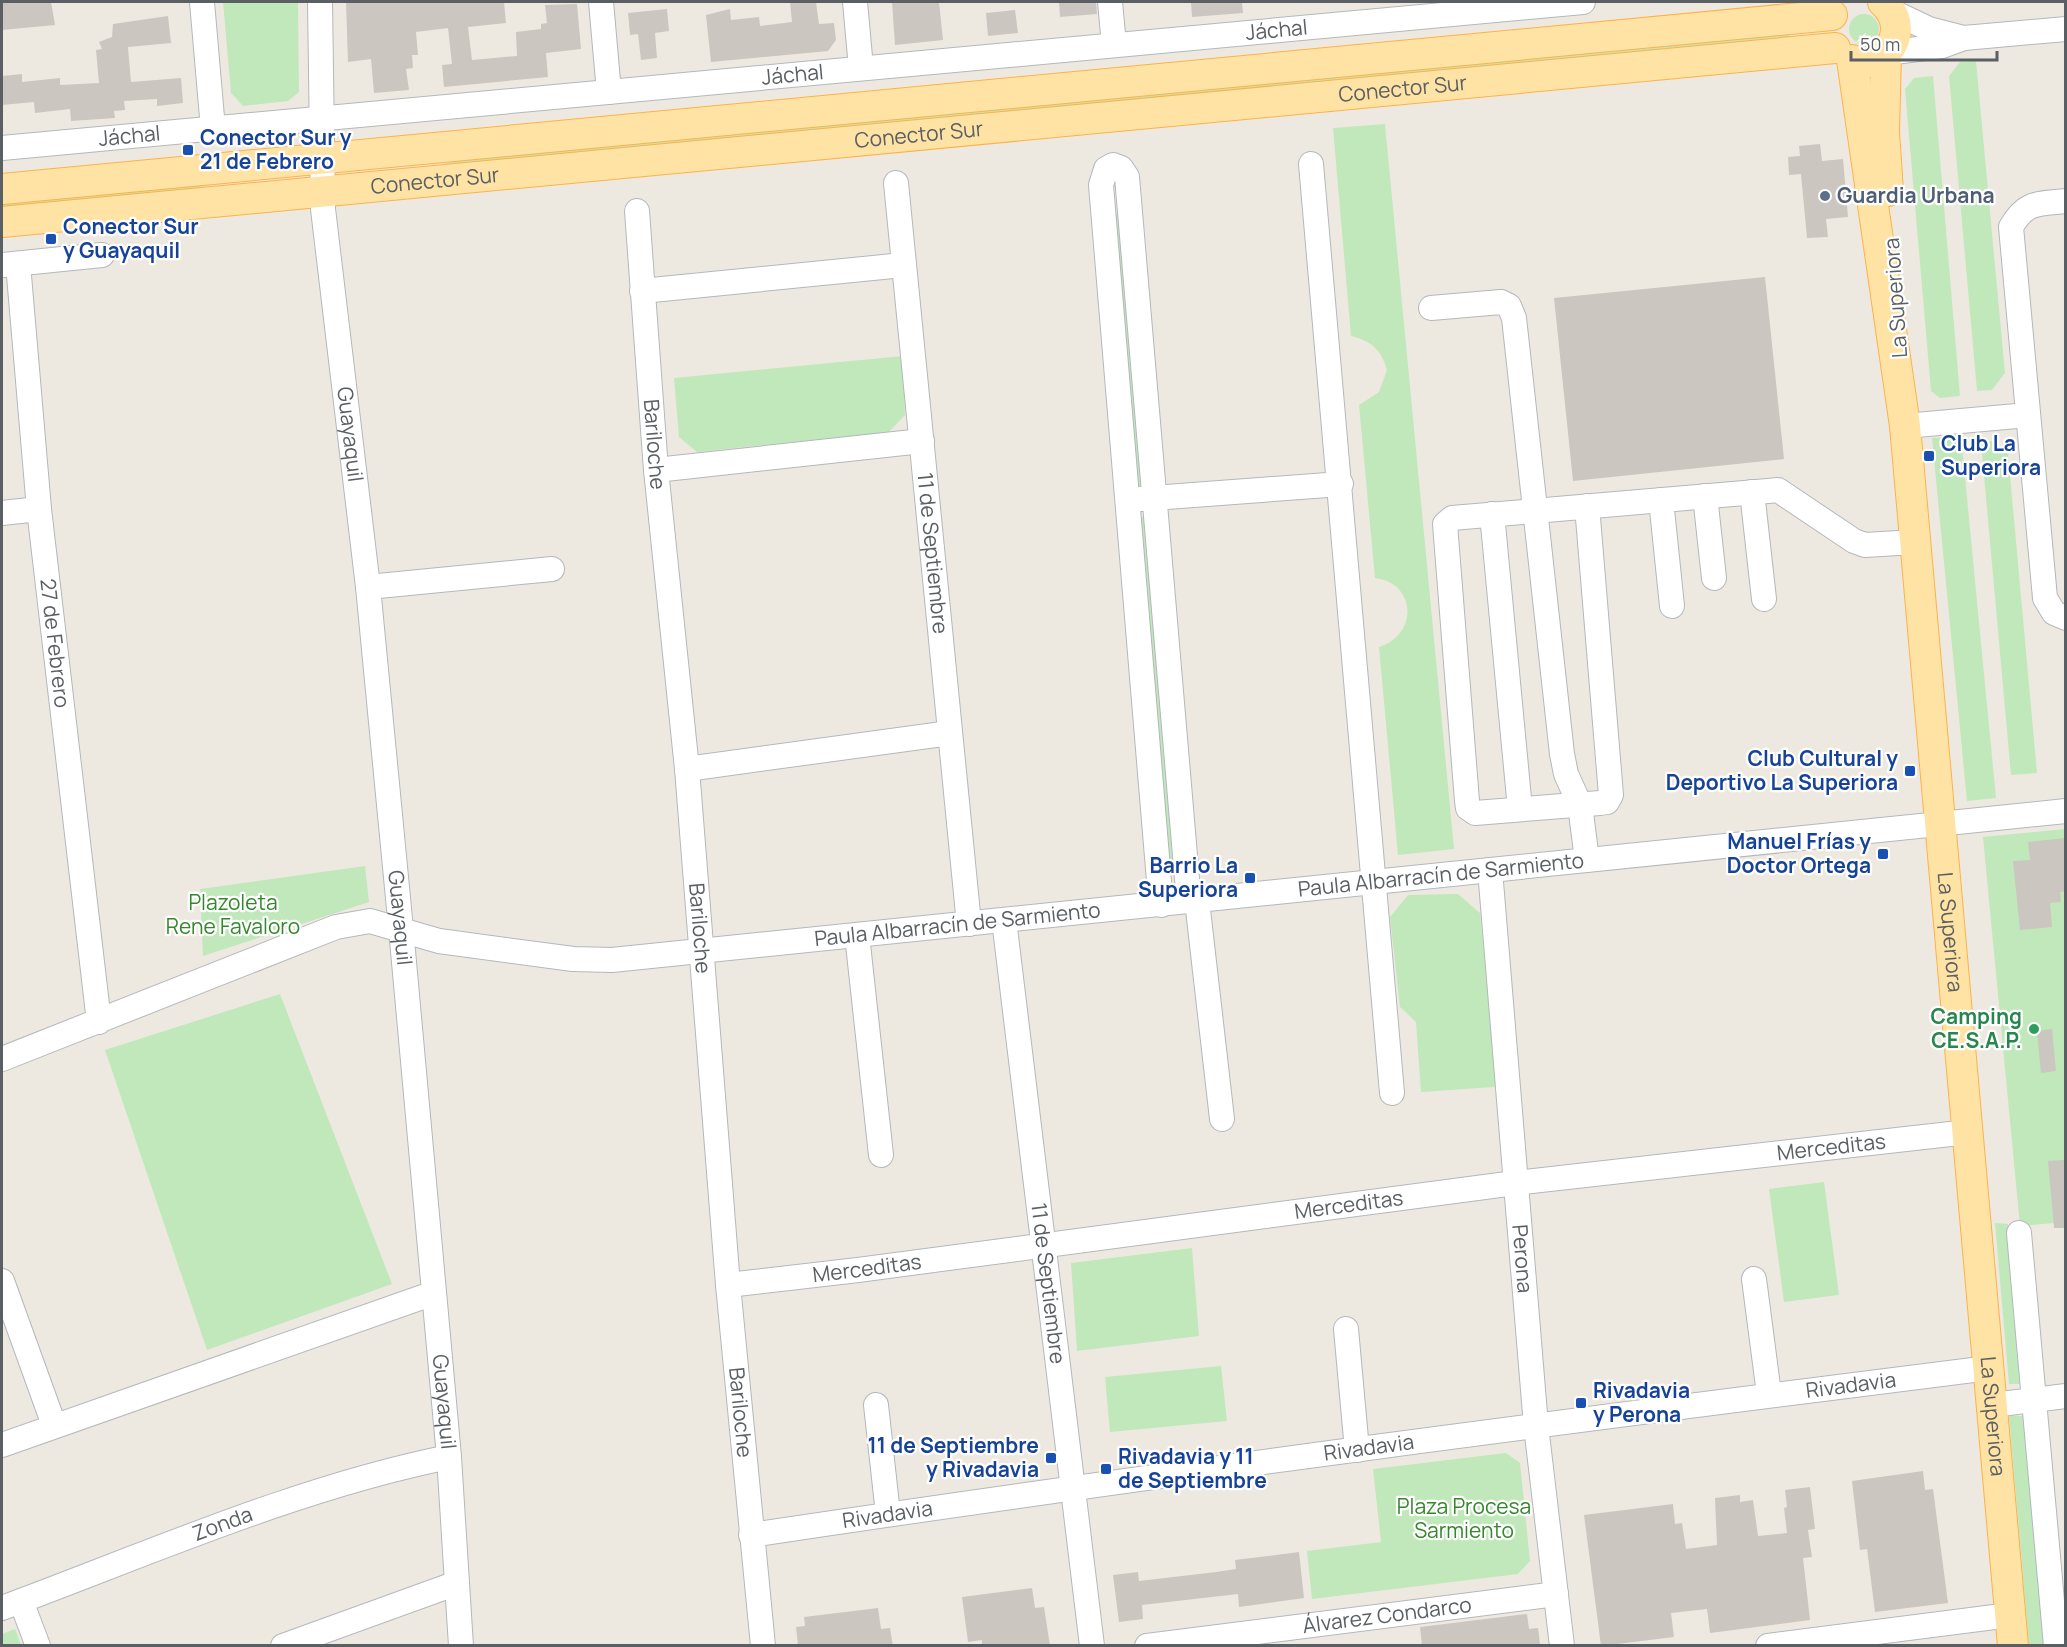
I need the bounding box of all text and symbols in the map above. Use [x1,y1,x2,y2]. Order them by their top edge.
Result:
street label: Jáchal [1244,13,1309,46]
scale bar [1851,24,1996,62]
text: 50 m [1860,32,1900,56]
street label: Jáchal [760,57,825,91]
street label: Conector Sur [1337,68,1469,108]
street label: Conector Sur [853,114,985,154]
street label: Jáchal [97,118,162,152]
place label: Conector Sur y 21 de Febrero [200,123,352,175]
marker: Conector Sur y 21 de Febrero [181,143,195,157]
street label: Conector Sur [369,160,501,200]
place label: Guardia Urbana [1837,181,1995,209]
marker: Guardia Urbana [1818,189,1832,203]
place label: Conector Sur y Guayaquil [63,212,199,264]
marker: Conector Sur y Guayaquil [44,232,58,246]
street label: La Superiora [1877,237,1913,359]
street label: Guayaquil [331,385,370,483]
street label: Bariloche [638,398,673,491]
place label: Club La Superiora [1941,429,2041,481]
marker: Club La Superiora [1922,449,1936,463]
street label: 11 de Septiembre [912,471,955,635]
street label: 27 de Febrero [34,577,77,709]
place label: Club Cultural y Deportivo La Superiora [1666,744,1898,796]
marker: Club Cultural y Deportivo La Superiora [1903,764,1917,778]
place label: Manuel Frías y Doctor Ortega [1727,827,1871,879]
street label: Paula Albarracín de Sarmiento [1296,845,1585,903]
marker: Manuel Frías y Doctor Ortega [1876,847,1890,861]
place label: Barrio La Superiora [1138,851,1238,903]
street label: Guayaquil [382,869,419,966]
marker: Barrio La Superiora [1243,871,1257,885]
street label: La Superiora [1932,871,1970,993]
street label: Bariloche [683,882,718,974]
park label: Plazoleta Rene Favaloro [166,888,300,940]
street label: Paula Albarracín de Sarmiento [813,895,1102,952]
place label: Camping CE.S.A.P. [1931,1002,2022,1054]
marker: Camping CE.S.A.P. [2027,1022,2041,1036]
street label: Merceditas [1775,1126,1887,1166]
street label: Merceditas [1293,1183,1405,1225]
street label: 11 de Septiembre [1025,1201,1073,1365]
street label: Perona [1506,1223,1540,1294]
street label: Merceditas [811,1247,923,1288]
street label: Guayaquil [427,1353,463,1450]
street label: La Superiora [1974,1355,2013,1477]
street label: Rivadavia [1804,1365,1898,1404]
street label: Bariloche [723,1366,760,1459]
place label: Rivadavia y Perona [1593,1376,1690,1428]
marker: Rivadavia y Perona [1574,1396,1588,1410]
street label: Rivadavia [1322,1427,1416,1467]
place label: 11 de Septiembre y Rivadavia [868,1431,1039,1483]
place label: Rivadavia y 11 de Septiembre [1118,1442,1267,1494]
marker: 11 de Septiembre y Rivadavia [1044,1451,1058,1465]
marker: Rivadavia y 11 de Septiembre [1099,1462,1113,1476]
park label: Plaza Procesa Sarmiento [1397,1492,1531,1544]
street label: Rivadavia [840,1493,934,1534]
street label: Zonda [188,1499,256,1547]
street label: Álvarez Condarco [1301,1590,1473,1639]

